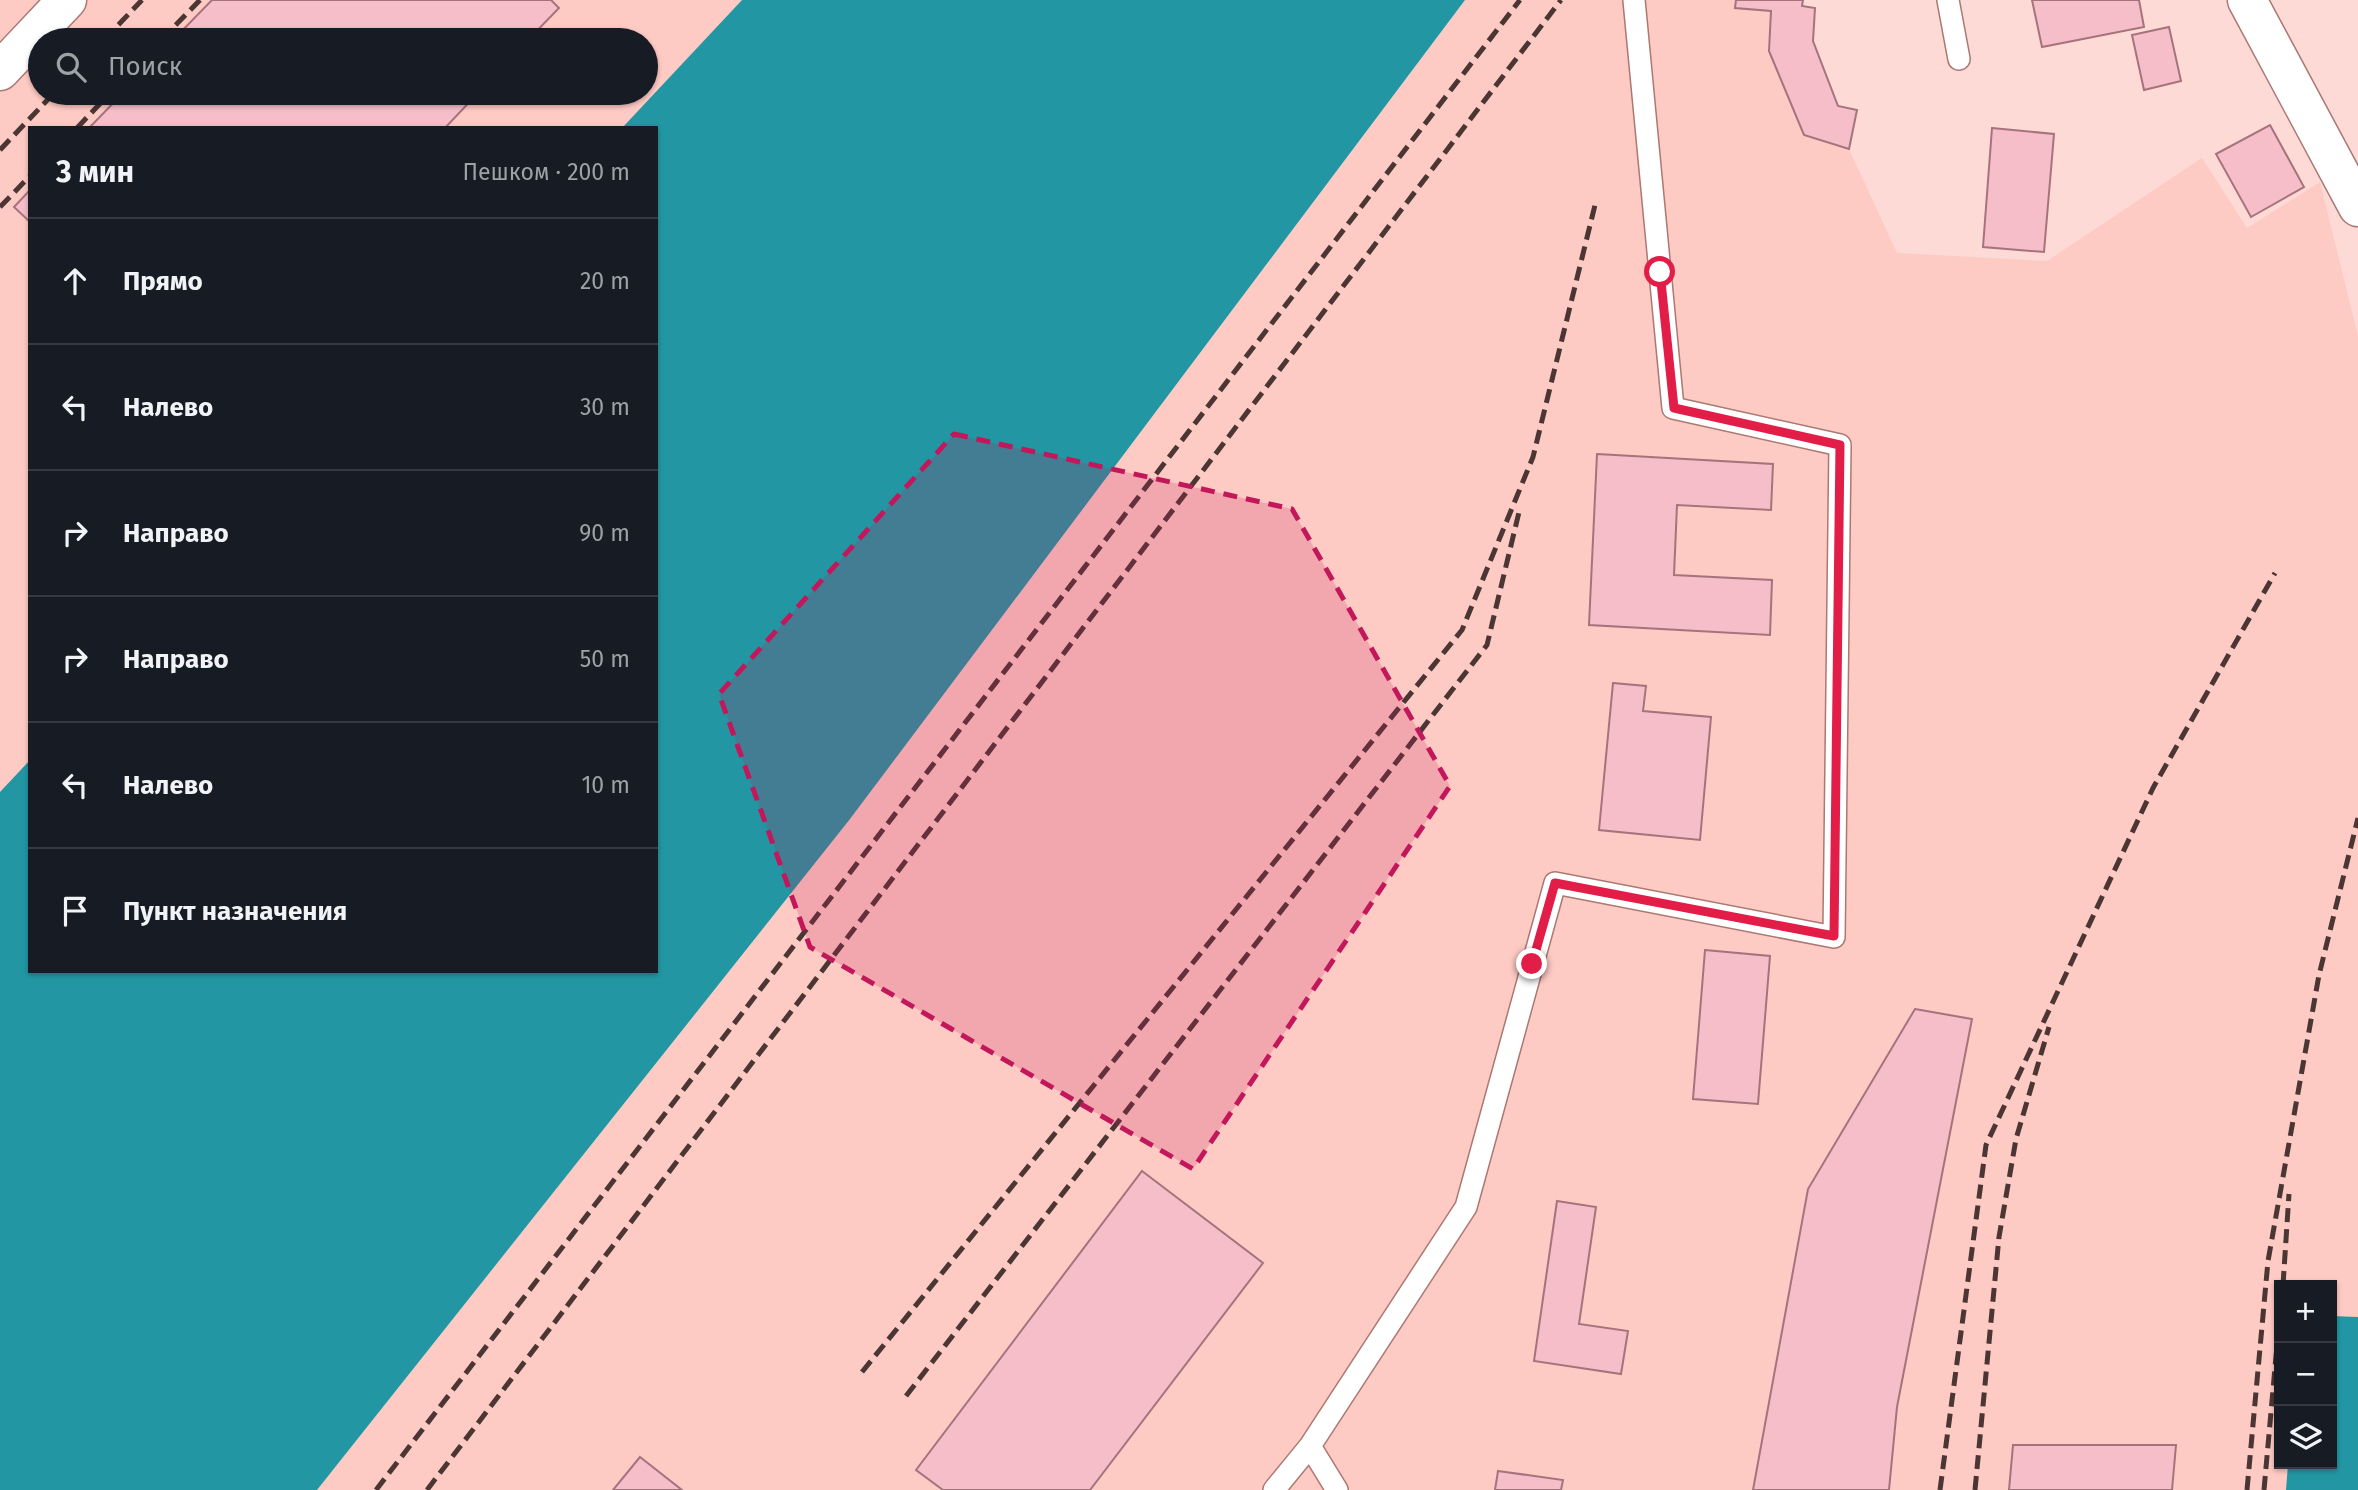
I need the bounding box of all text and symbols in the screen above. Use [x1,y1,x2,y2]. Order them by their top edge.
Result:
search box [28,28,658,105]
icon: search [52,48,90,86]
text: Поиск [108,51,182,82]
text: 3 мин [56,154,134,190]
text: Пешком · 200 m [462,158,630,186]
route start [1644,256,1675,287]
icon: ahead [56,262,94,300]
text: Прямо [123,266,203,297]
text: 20 m [580,267,630,295]
icon: left [56,388,94,426]
text: Налево [123,392,213,423]
text: 30 m [580,393,630,421]
icon: right [56,514,94,552]
text: Направо [123,518,229,549]
text: 90 m [579,519,630,547]
icon: right [56,640,94,678]
text: Направо [123,644,229,675]
text: 50 m [580,645,630,673]
icon: left [56,766,94,804]
text: Налево [123,770,213,801]
text: 10 m [581,771,630,799]
icon: arrive [56,892,94,930]
text: Пункт назначения [123,896,347,927]
route end [1516,948,1547,979]
map controls [2274,1280,2337,1469]
button: + [2274,1280,2337,1343]
button: − [2274,1343,2337,1406]
button: layers [2274,1406,2337,1469]

